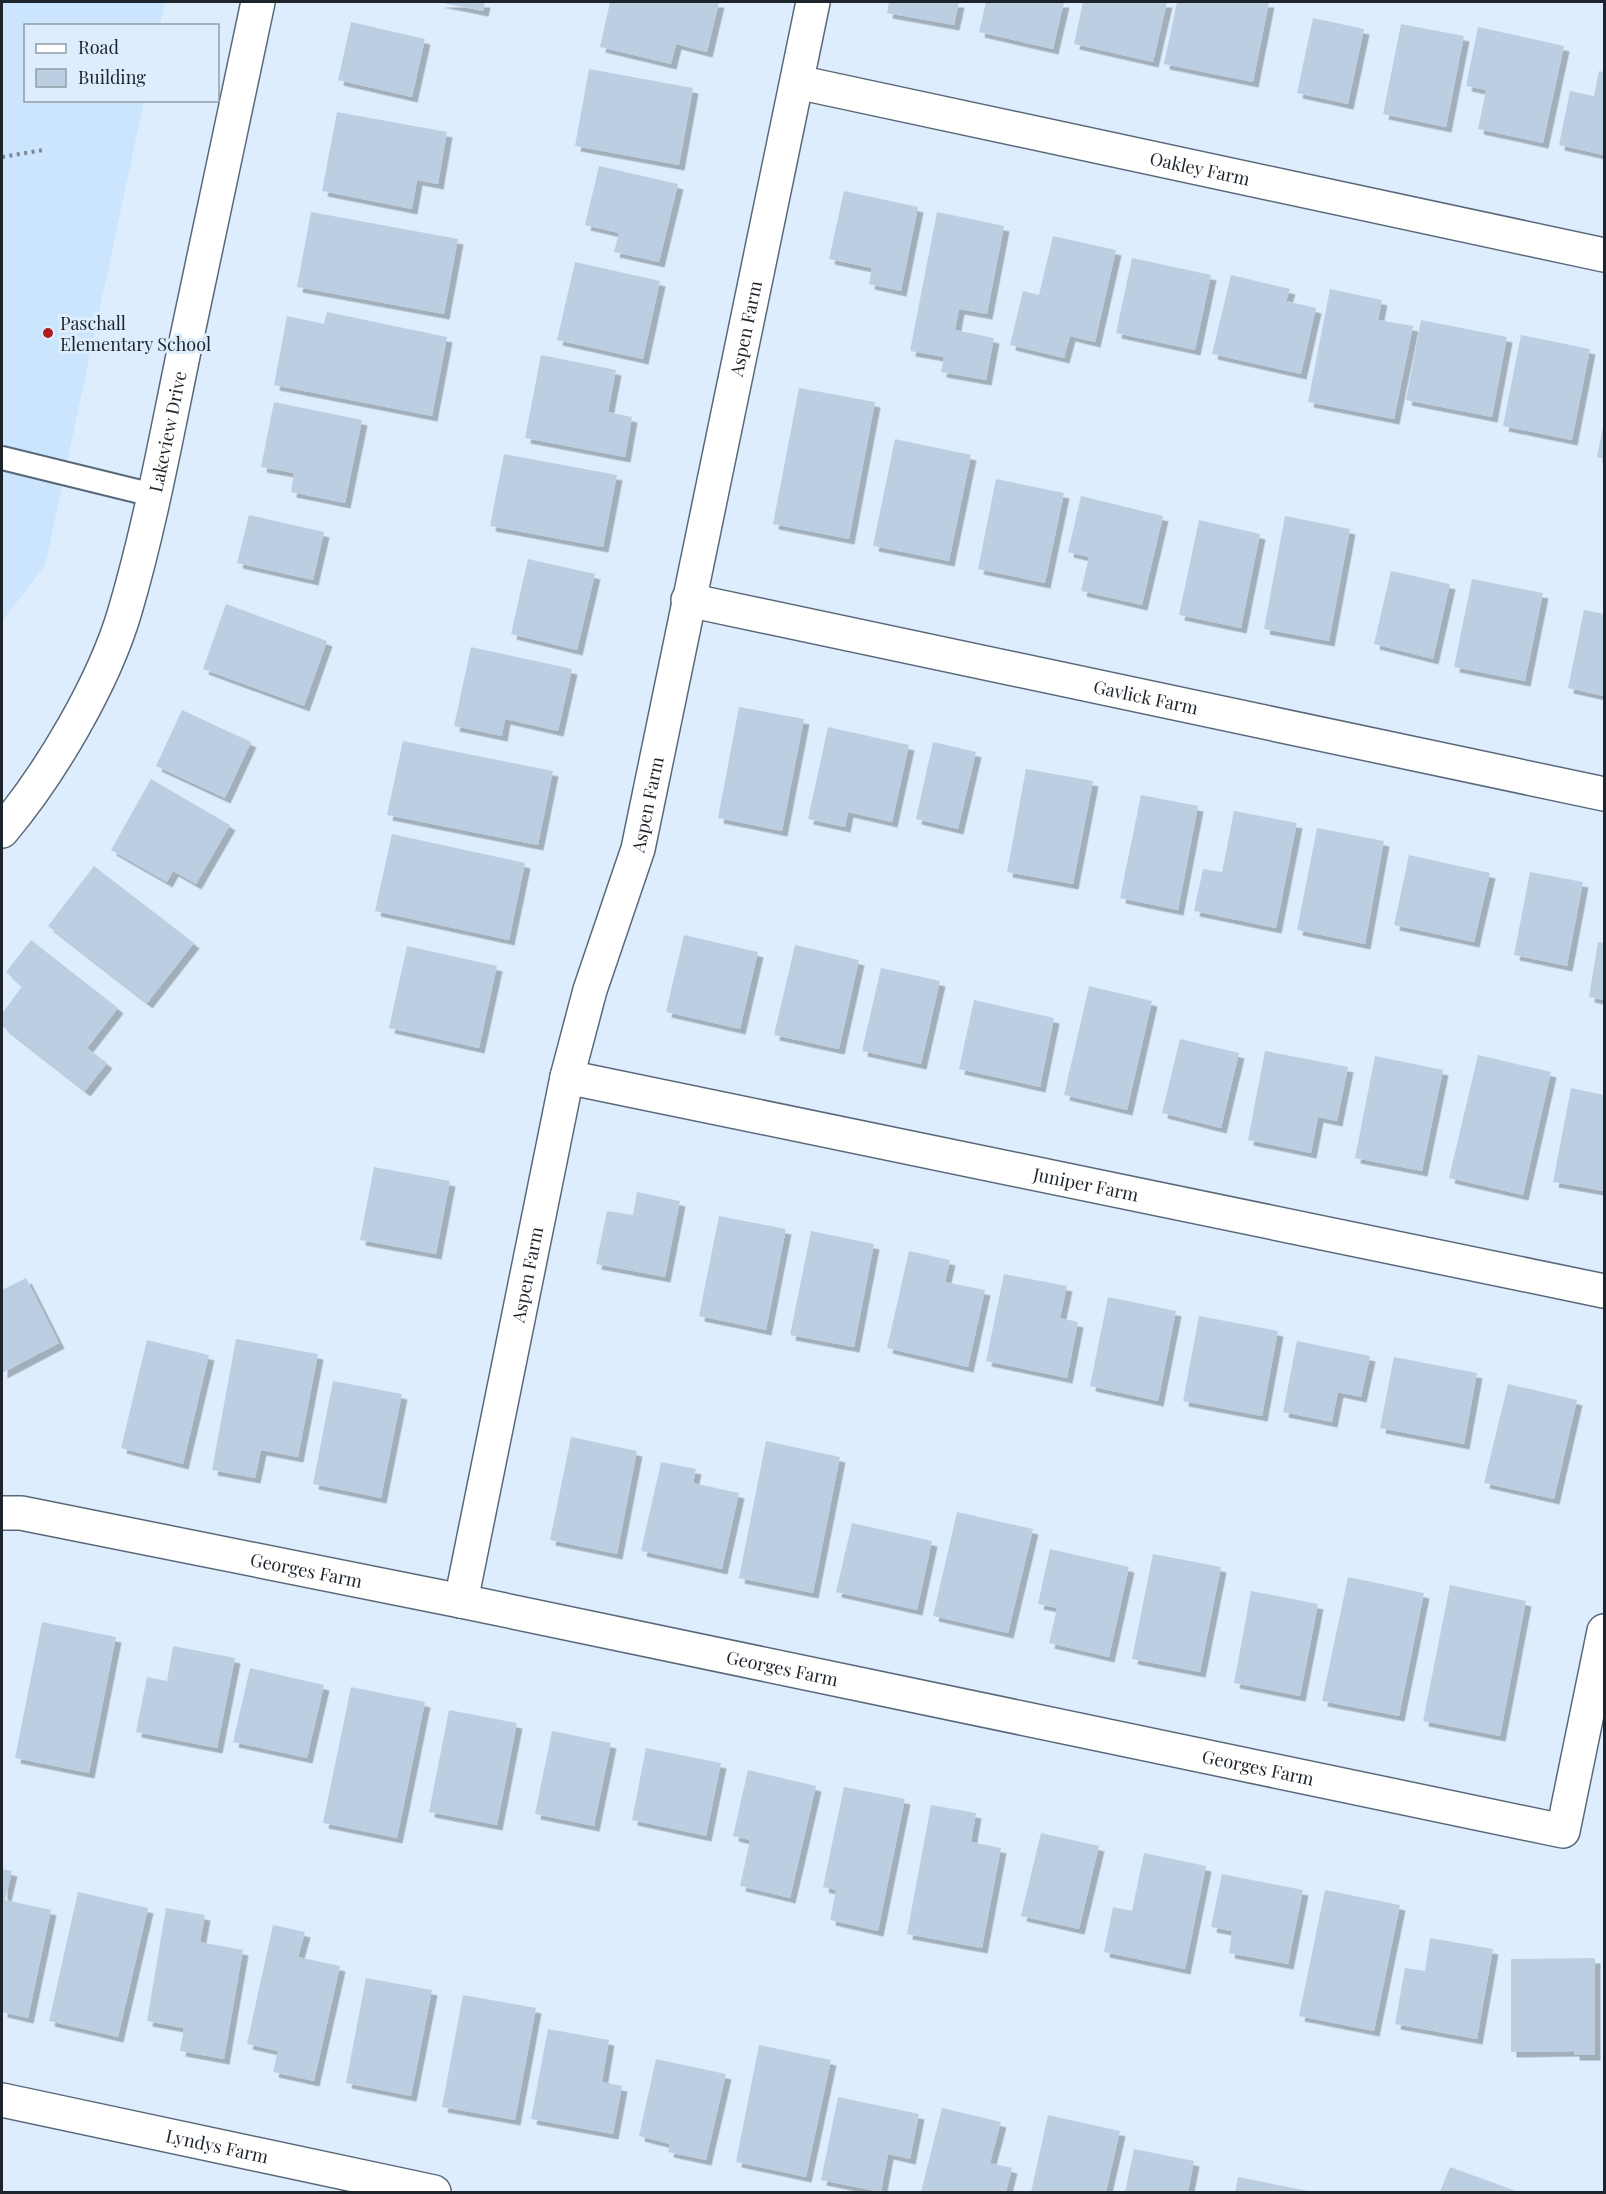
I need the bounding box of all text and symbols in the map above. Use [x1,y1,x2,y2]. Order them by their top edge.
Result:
legend [24,24,219,102]
text: Road [78,35,119,59]
text: Building [78,65,146,89]
street label: Oakley Farm [1148,146,1252,191]
street label: Aspen Farm [724,279,767,380]
place label: Paschall Elementary School [60,311,211,356]
marker: Paschall Elementary School [41,326,55,340]
street label: Lakeview Drive [143,369,192,494]
street label: Gavlick Farm [1091,674,1200,720]
street label: Aspen Farm [625,754,669,855]
street label: Juniper Farm [1030,1161,1141,1207]
street label: Aspen Farm [505,1225,548,1326]
street label: Georges Farm [248,1547,364,1593]
street label: Georges Farm [724,1645,840,1691]
street label: Georges Farm [1200,1744,1316,1791]
street label: Lyndys Farm [164,2123,271,2168]

